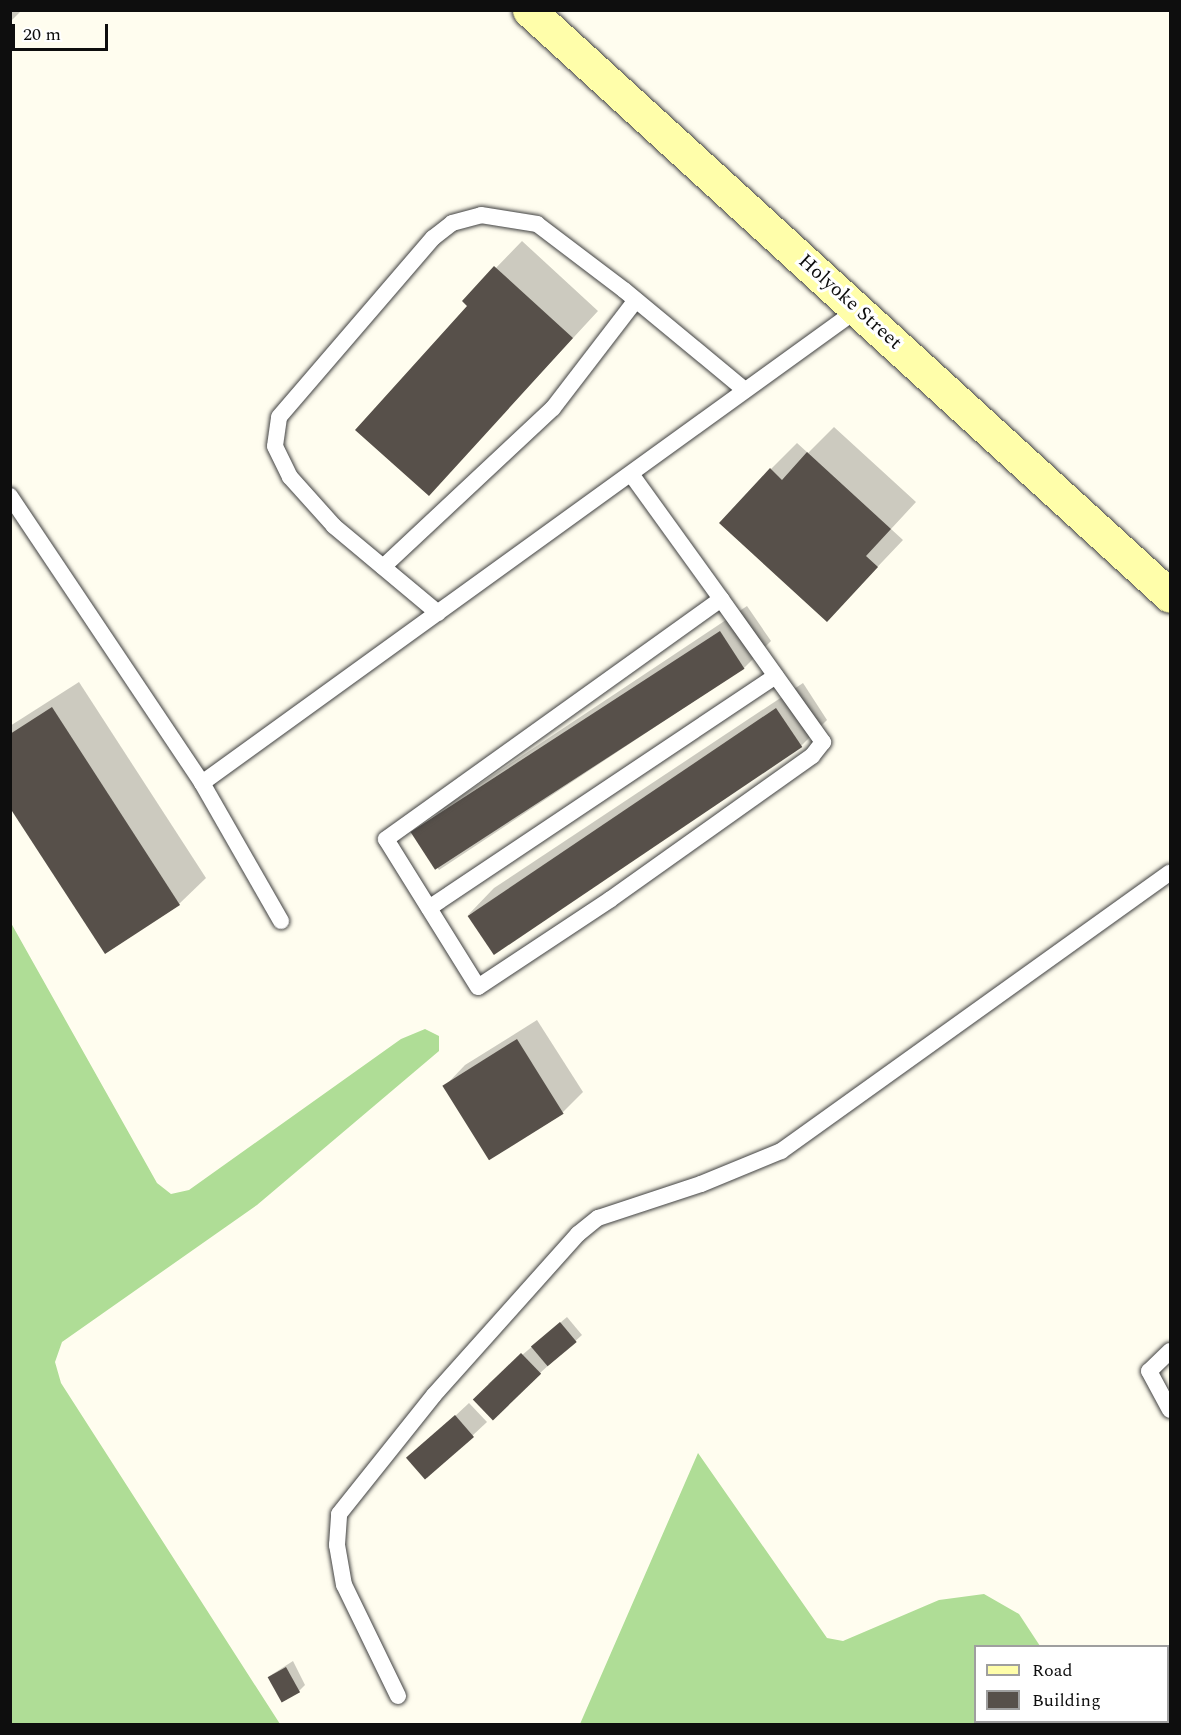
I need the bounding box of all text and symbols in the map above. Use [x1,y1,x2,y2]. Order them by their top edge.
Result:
scale bar [15,12,111,50]
text: 20 m [23,21,61,48]
street label: Holyoke Street [793,249,907,355]
legend [974,1645,1169,1723]
text: Road [1032,1657,1073,1684]
text: Building [1032,1687,1101,1714]

